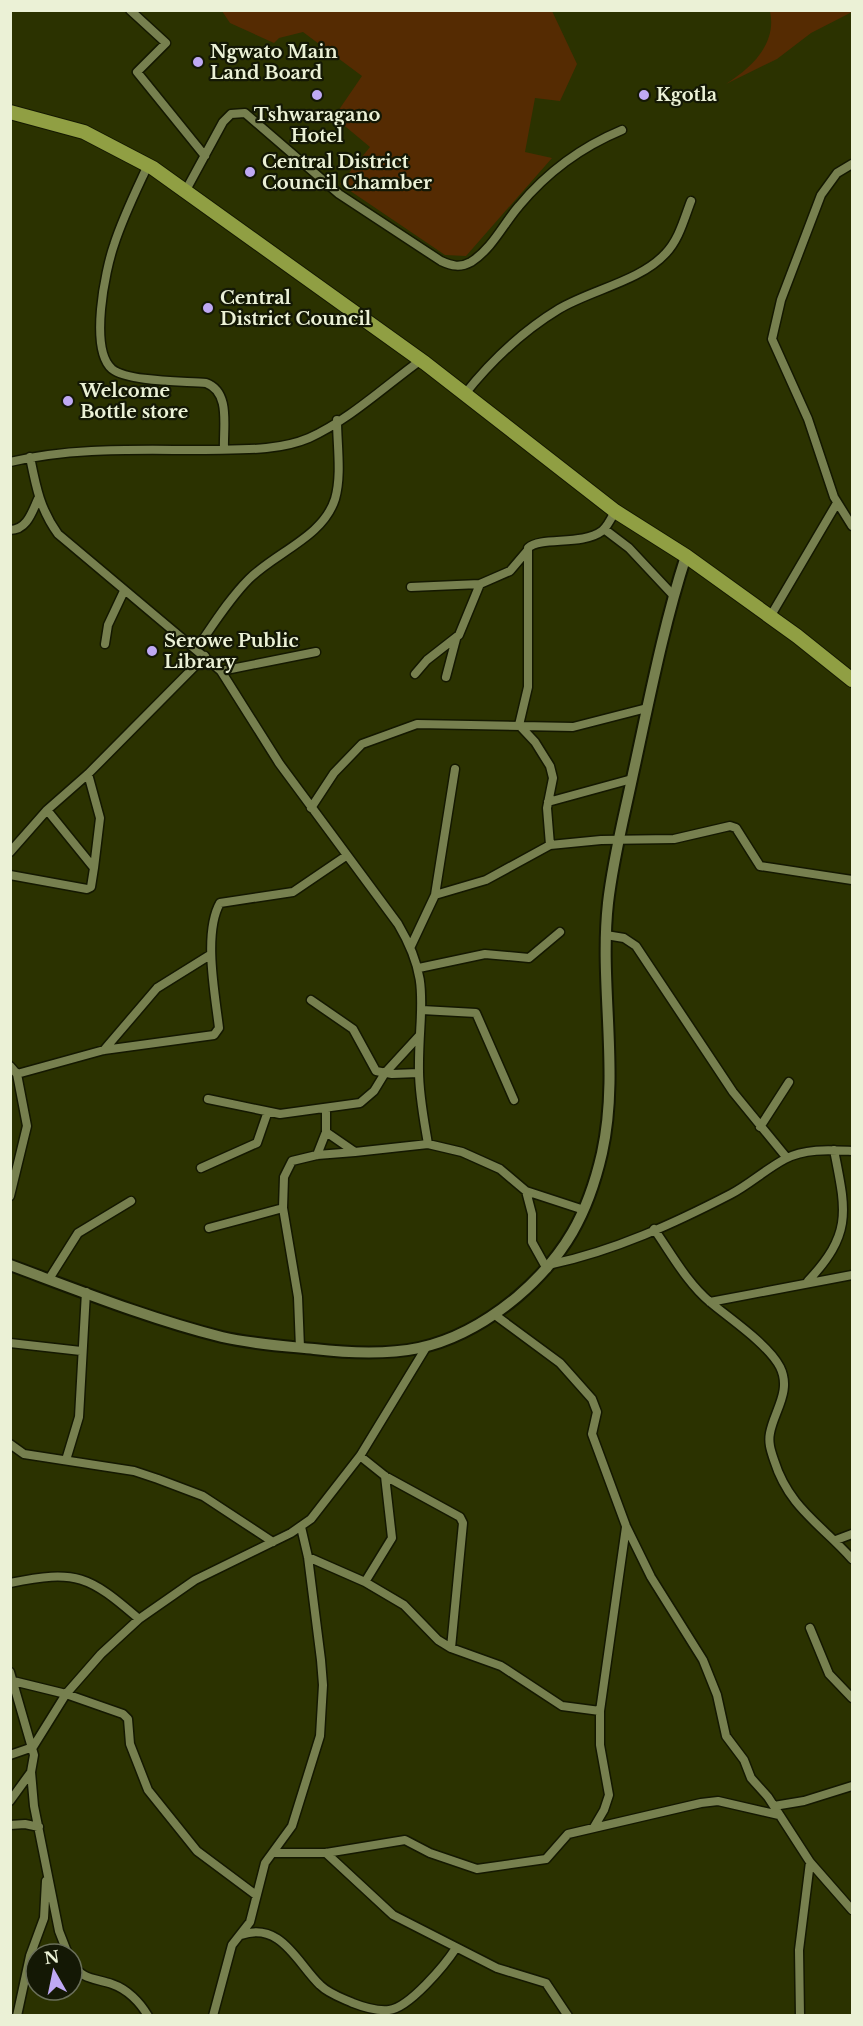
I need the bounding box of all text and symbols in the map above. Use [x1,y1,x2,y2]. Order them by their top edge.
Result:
place label: Ngwato Main Land Board [210,41,338,84]
marker: Ngwato Main Land Board [191,55,205,69]
place label: Kgotla [656,84,718,106]
marker: Tshwaragano Hotel [310,88,324,102]
marker: Kgotla [637,88,651,102]
place label: Tshwaragano Hotel [254,104,380,147]
place label: Central District Council Chamber [262,151,432,194]
marker: Central District Council Chamber [243,165,257,179]
place label: Central District Council [220,287,372,330]
marker: Central District Council [201,301,215,315]
place label: Welcome Bottle store [79,380,188,423]
marker: Welcome Bottle store [61,394,75,408]
place label: Serowe Public Library [164,630,299,673]
marker: Serowe Public Library [145,644,159,658]
north arrow [24,1942,84,2002]
text: N [43,1946,61,1968]

